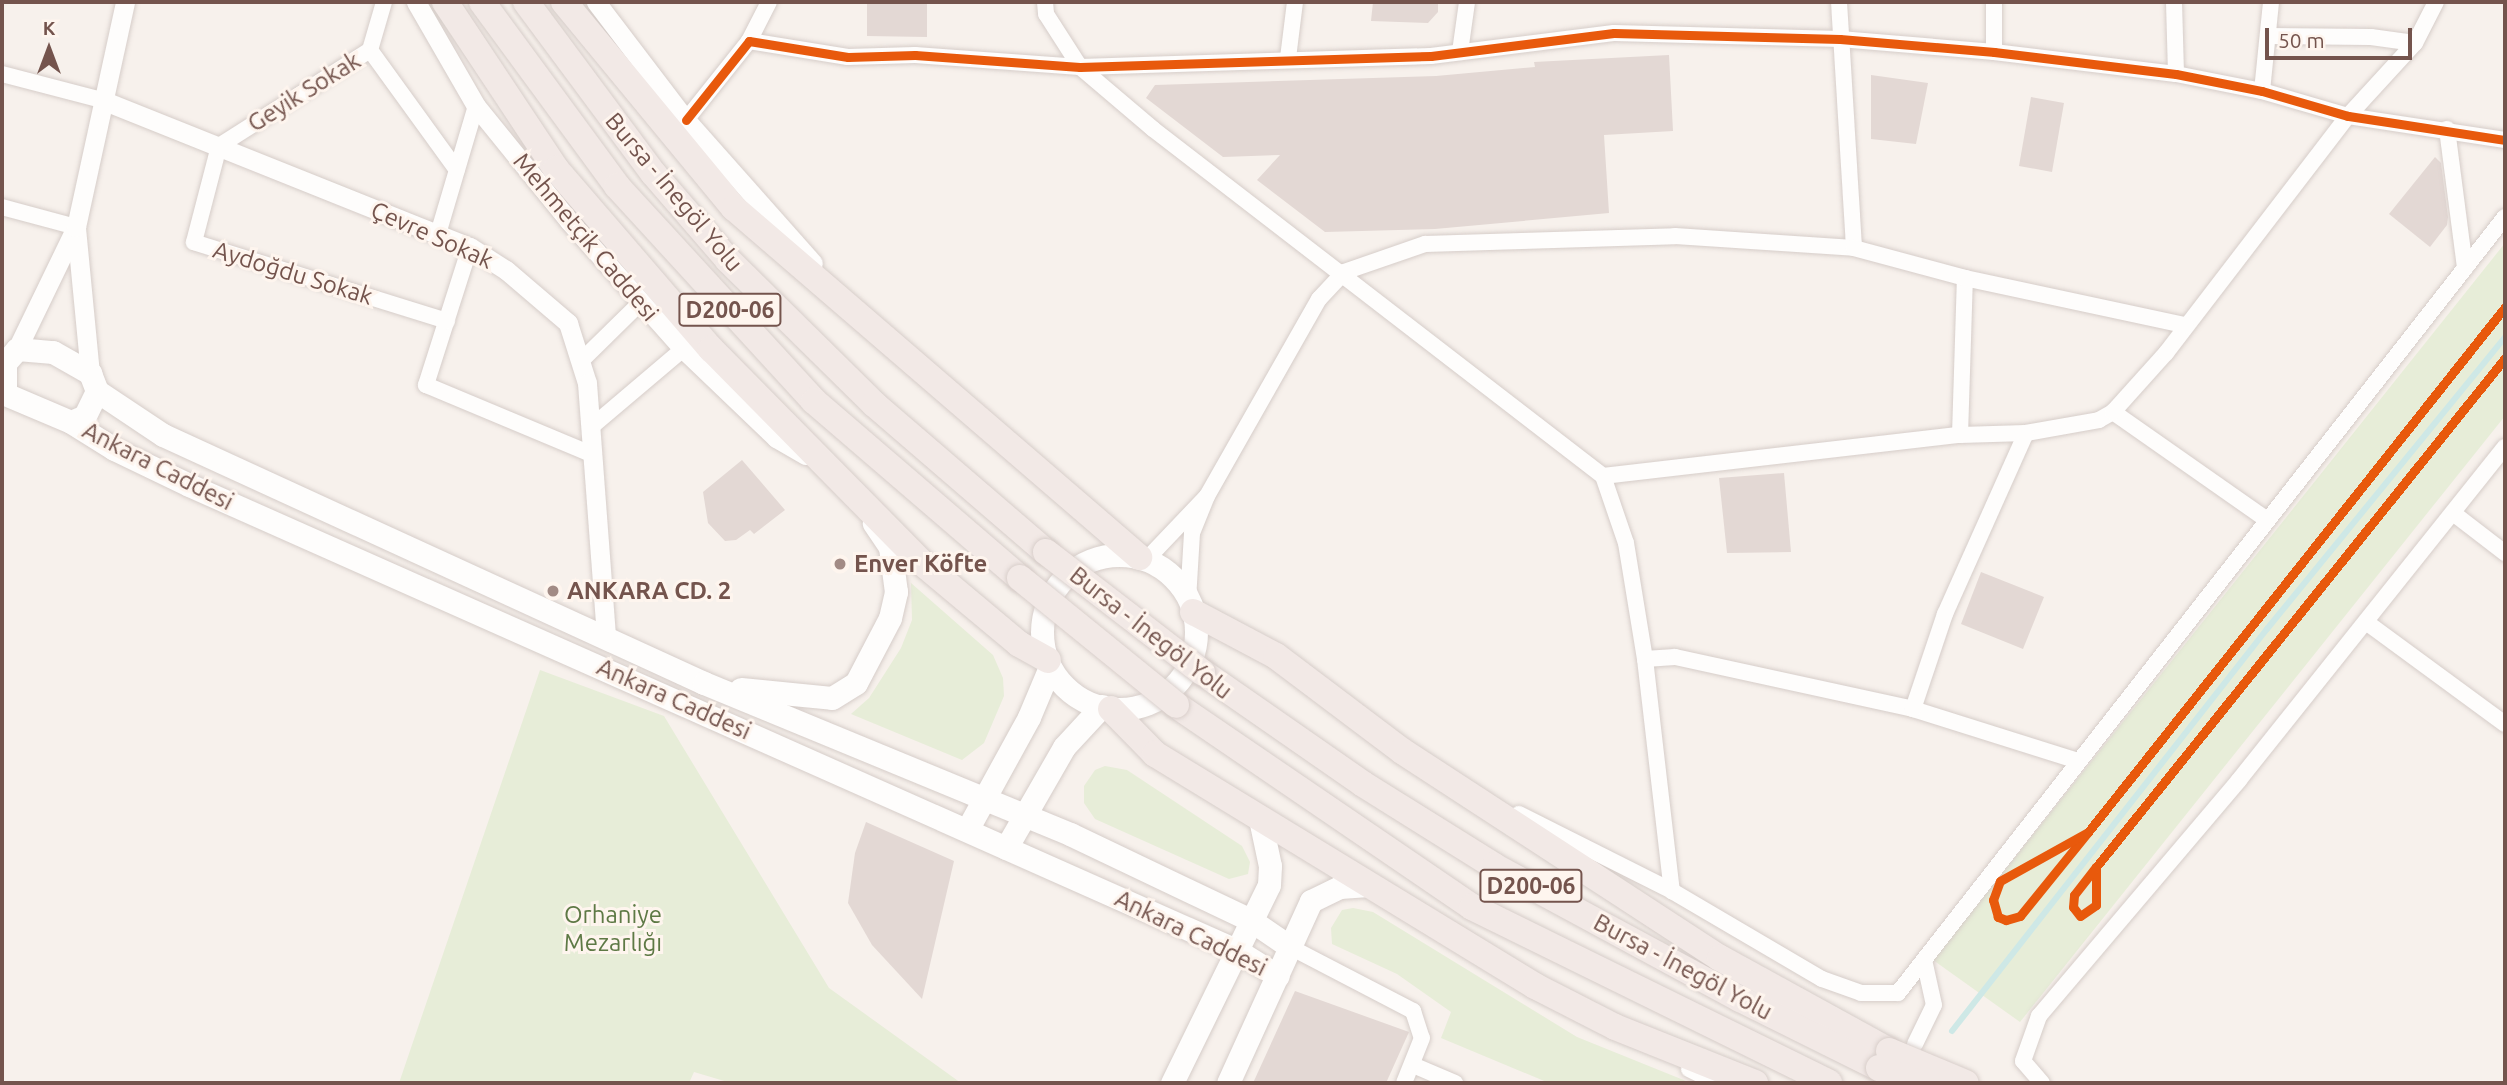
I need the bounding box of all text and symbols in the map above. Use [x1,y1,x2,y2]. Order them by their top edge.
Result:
north arrow [14,14,84,84]
scale bar [2269,14,2416,58]
text: K [43,17,55,39]
text: 50 m [2278,28,2325,52]
street label: Geyik Sokak [242,46,366,138]
street label: Bursa - İnegöl Yolu [599,107,749,277]
street label: Mehmetçik Caddesi [507,147,665,327]
street label: Çevre Sokak [366,195,498,275]
street label: Aydoğdu Sokak [210,235,376,311]
road number: D200-06 [678,290,782,330]
street label: Ankara Caddesi [78,416,238,516]
place label: Enver Köfte [854,550,987,578]
marker: Enver Köfte [832,556,848,572]
street label: Bursa - İnegöl Yolu [1064,561,1238,705]
place label: ANKARA CD. 2 [567,577,731,605]
marker: ANKARA CD. 2 [545,583,561,599]
street label: Ankara Caddesi [593,652,755,746]
road number: D200-06 [1478,866,1584,906]
street label: Ankara Caddesi [1110,884,1272,982]
park label: Orhaniye Mezarlığı [564,901,662,957]
street label: Bursa - İnegöl Yolu [1589,908,1777,1026]

